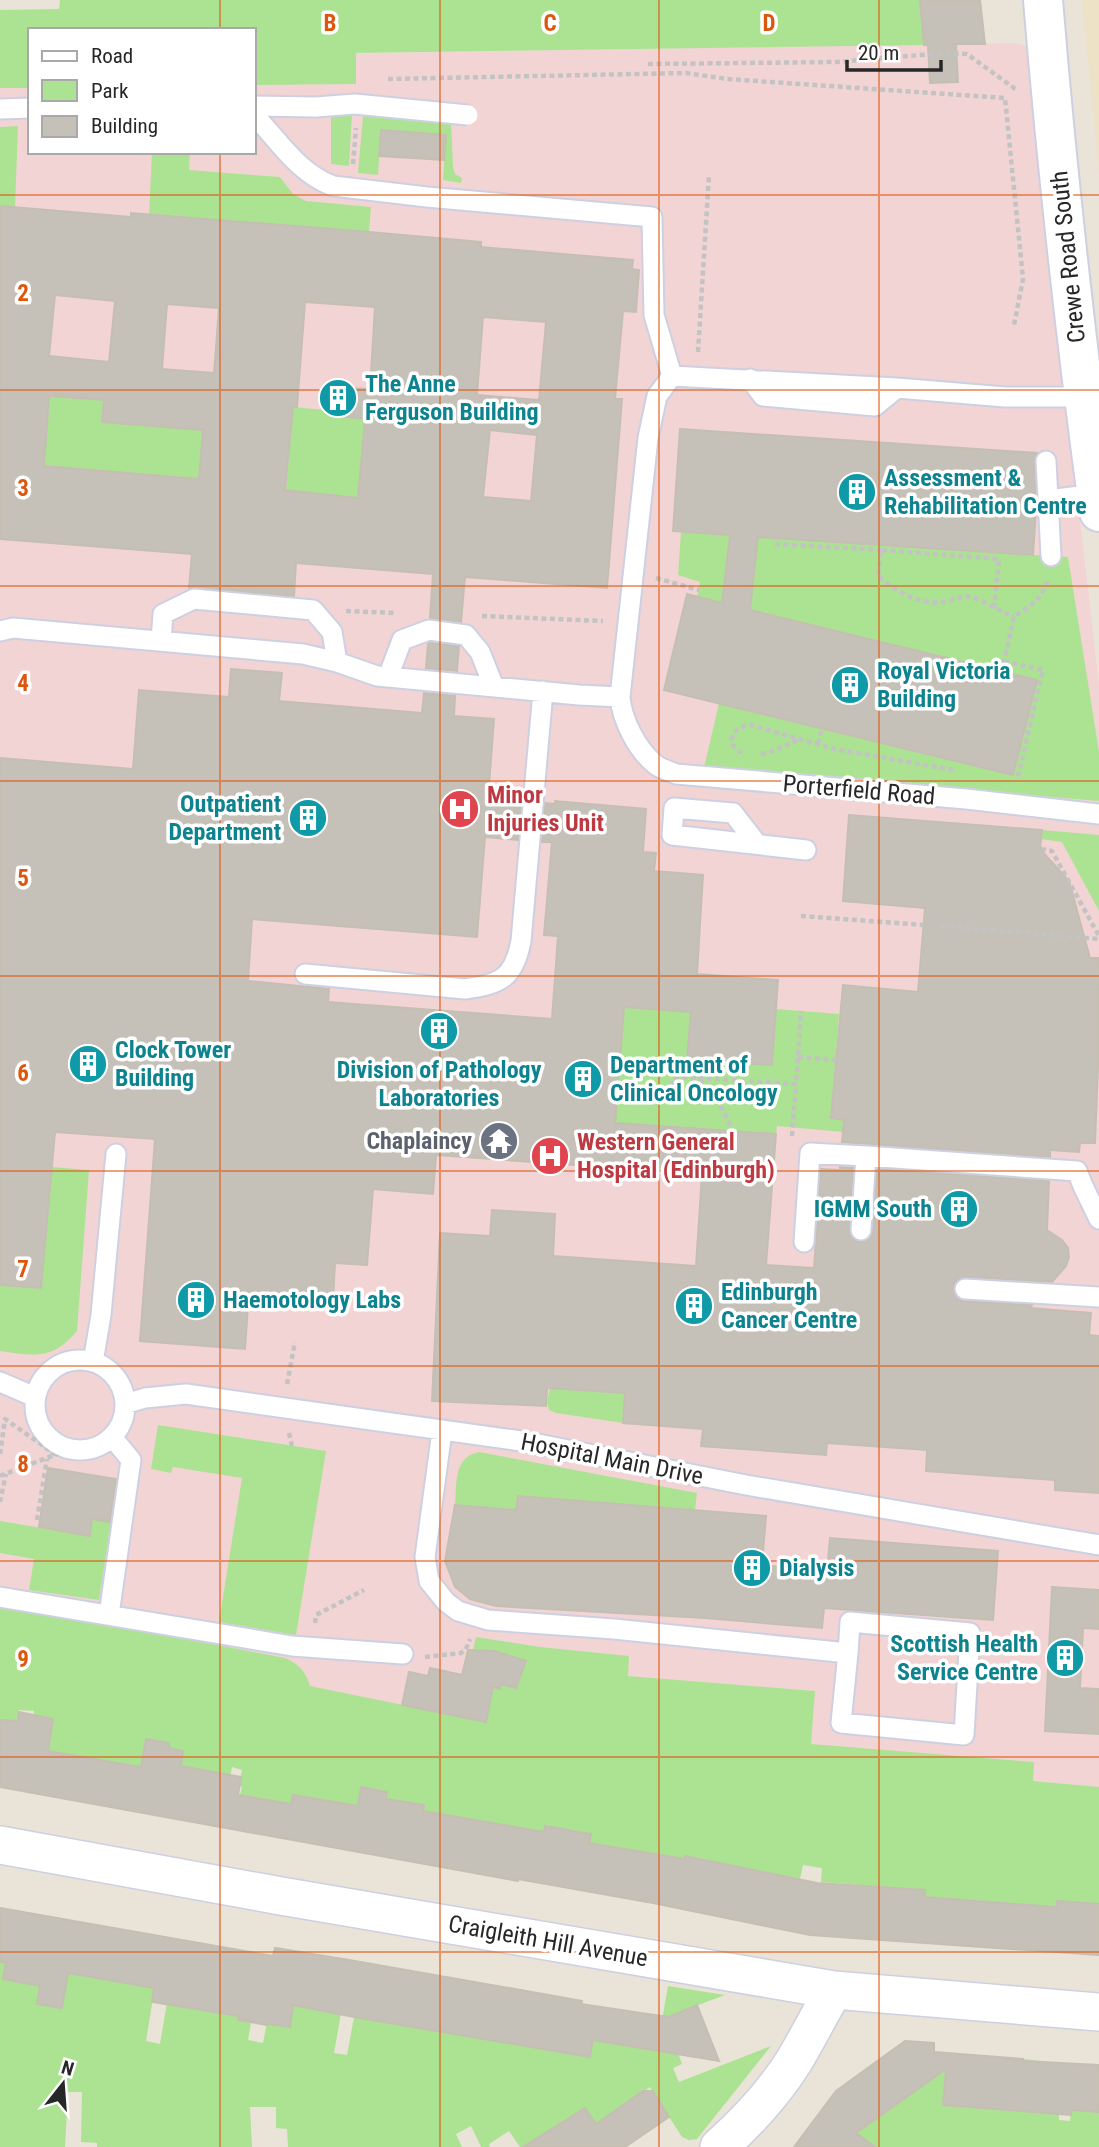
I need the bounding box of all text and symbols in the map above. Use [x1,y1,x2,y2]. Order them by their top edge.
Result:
text: B [324,10,336,37]
text: C [543,10,557,37]
text: D [763,10,776,37]
legend [28,28,256,154]
scale bar [847,28,942,72]
text: 20 m [858,41,899,65]
text: Road [91,44,133,68]
text: Park [91,79,129,103]
text: Building [91,114,158,138]
street label: Crewe Road South [1045,170,1091,344]
text: 2 [17,280,29,307]
place label: The Anne Ferguson Building [365,370,539,426]
building icon: The Anne Ferguson Building [317,377,359,419]
place label: Assessment & Rehabilitation Centre [884,464,1087,520]
building icon: Assessment & Rehabilitation Centre [836,471,878,513]
text: 3 [17,475,29,502]
place label: Royal Victoria Building [877,657,1011,713]
building icon: Royal Victoria Building [829,664,871,706]
text: 4 [17,670,29,697]
street label: Porterfield Road [782,769,936,811]
place label: Minor Injuries Unit [487,781,604,837]
hospital icon: Minor Injuries Unit [439,788,481,830]
place label: Outpatient Department [168,790,281,846]
building icon: Outpatient Department [287,797,329,839]
text: 5 [17,865,29,892]
building icon: Division of Pathology Laboratories [418,1010,460,1052]
place label: Clock Tower Building [115,1036,231,1092]
building icon: Clock Tower Building [67,1043,109,1085]
place label: Department of Clinical Oncology [610,1051,778,1107]
place label: Division of Pathology Laboratories [337,1056,542,1112]
building icon: Department of Clinical Oncology [562,1058,604,1100]
text: 6 [17,1060,29,1087]
temple icon: Chaplaincy [478,1120,520,1162]
place label: Chaplaincy [366,1127,472,1155]
place label: Western General Hospital (Edinburgh) [577,1128,775,1184]
hospital icon: Western General Hospital (Edinburgh) [529,1135,571,1177]
building icon: IGMM South [938,1188,980,1230]
place label: IGMM South [814,1195,932,1223]
text: 7 [17,1256,29,1283]
place label: Edinburgh Cancer Centre [721,1278,857,1334]
building icon: Haemotology Labs [175,1279,217,1321]
building icon: Edinburgh Cancer Centre [673,1285,715,1327]
place label: Haemotology Labs [223,1286,401,1314]
street label: Hospital Main Drive [519,1428,705,1490]
text: 8 [17,1451,29,1478]
building icon: Dialysis [731,1547,773,1589]
place label: Dialysis [779,1554,855,1582]
place label: Scottish Health Service Centre [890,1630,1038,1686]
building icon: Scottish Health Service Centre [1044,1637,1086,1679]
text: 9 [17,1646,29,1673]
street label: Craigleith Hill Avenue [446,1910,650,1972]
north arrow [28,2049,98,2119]
text: N [59,2056,77,2081]

